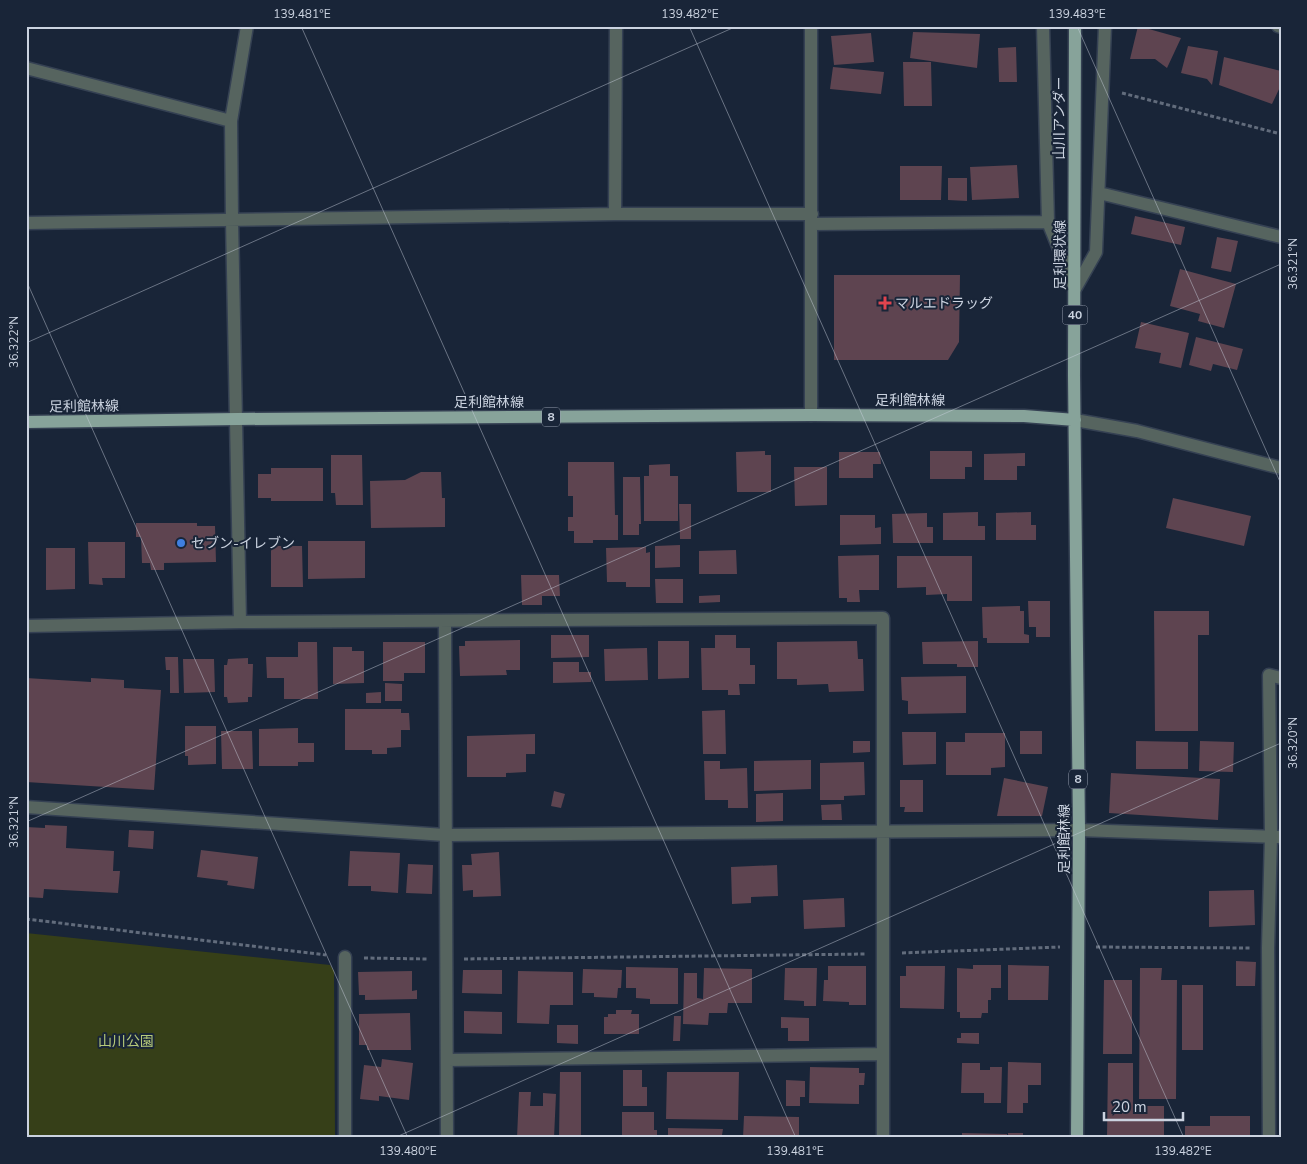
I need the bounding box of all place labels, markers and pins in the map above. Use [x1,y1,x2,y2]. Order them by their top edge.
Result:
place label: マルエドラッグ [895,294,993,313]
marker: マルエドラッグ [879,297,891,309]
place label: セブン-イレブン [191,534,295,553]
marker: セブン-イレブン [175,537,187,549]

